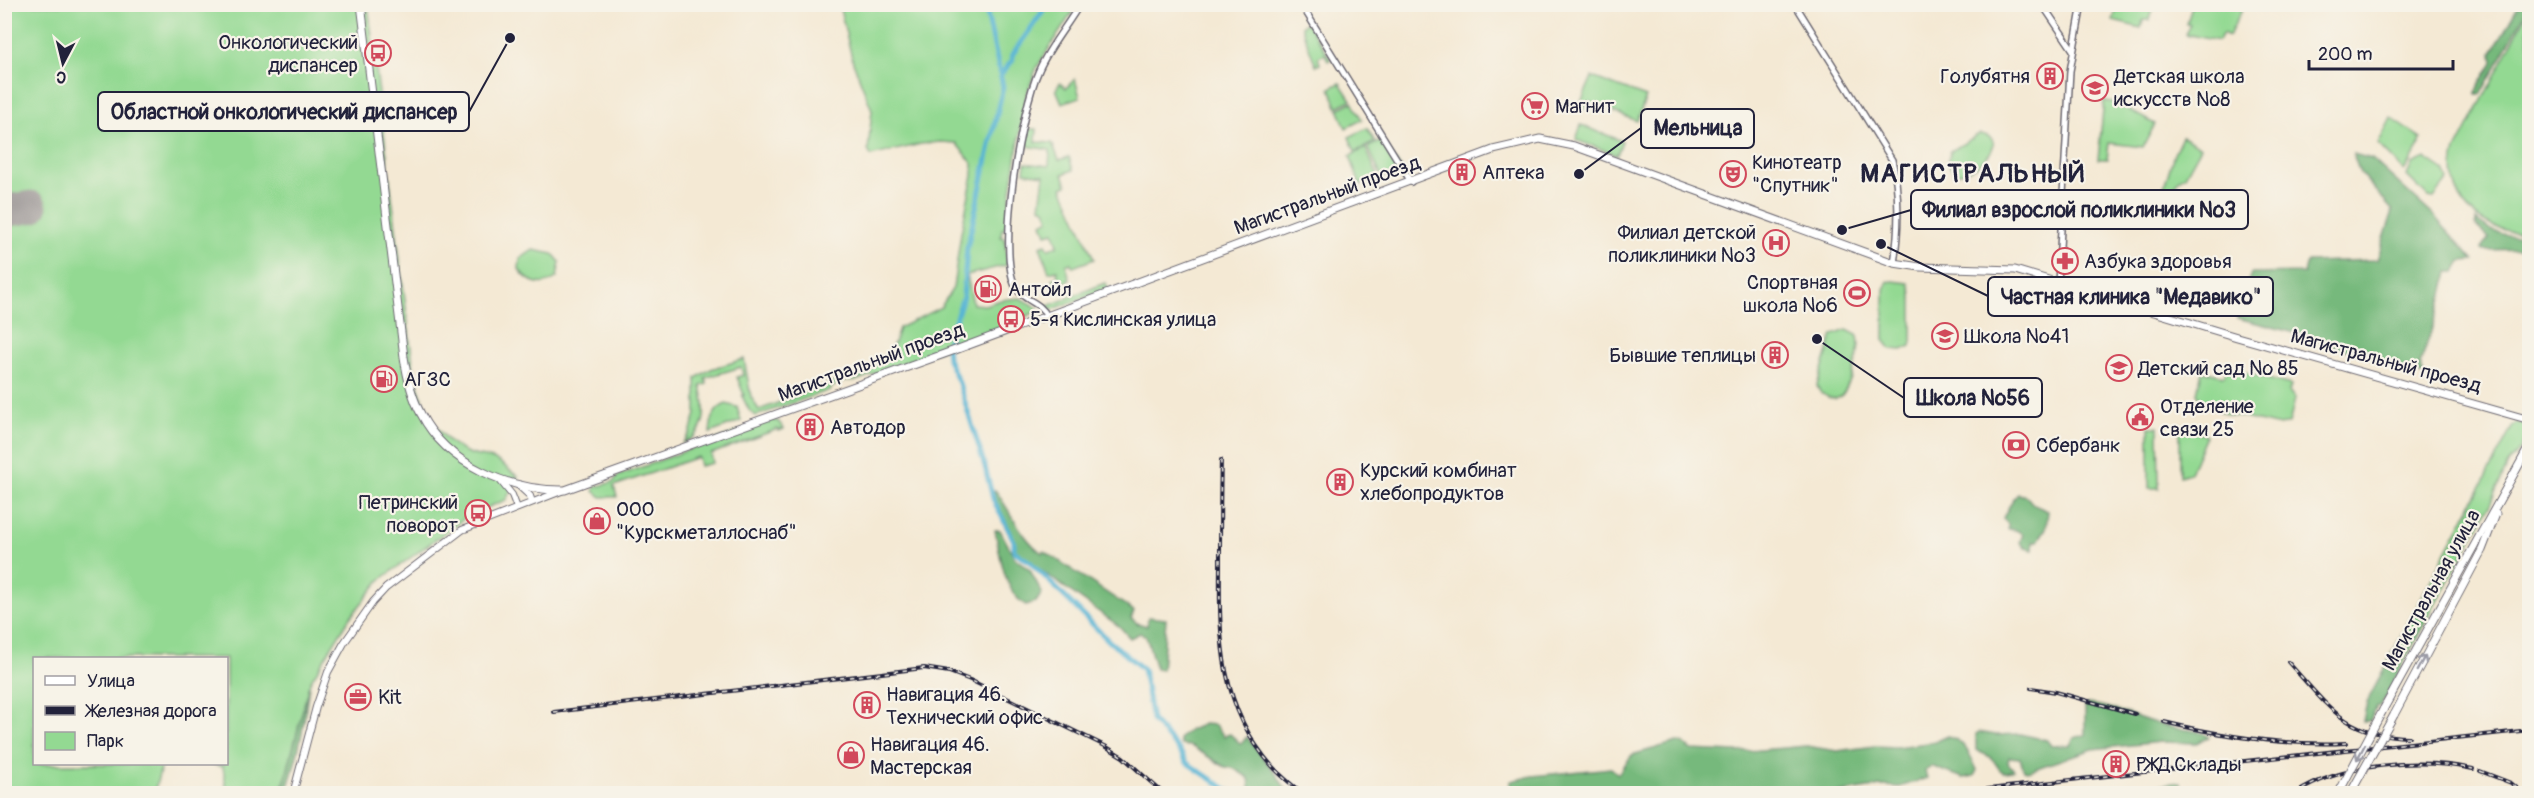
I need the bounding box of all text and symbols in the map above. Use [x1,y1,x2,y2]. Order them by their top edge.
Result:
place label: Онкологический диспансер [218,30,358,78]
north arrow [33,33,93,93]
scale bar [2309,33,2453,71]
bus stop icon: Онкологический диспансер [363,38,393,68]
text: 200 m [2318,43,2373,66]
building icon: Голубятня [2035,61,2065,91]
place label: Голубятня [1940,64,2030,89]
place label: Детская школа искусств №8 [2113,64,2244,112]
text: С [55,66,67,87]
school or university icon: Детская школа искусств №8 [2080,73,2110,103]
supermarket icon: Магнит [1520,91,1550,121]
callout: Областной онкологический диспансер [98,92,469,131]
place label: Магнит [1555,94,1614,119]
text: Областной онкологический диспансер [111,99,458,126]
callout: Мельница [1641,109,1754,148]
text: Мельница [1654,115,1743,142]
street label: Магистральный проезд [1230,150,1424,240]
place label: Кинотеатр "Спутник" [1752,150,1842,198]
building icon: Аптека [1447,157,1477,187]
district label: МАГИСТРАЛЬНЫЙ [1860,158,2086,190]
theatre icon: Кинотеатр "Спутник" [1718,159,1748,189]
place label: Аптека [1482,160,1545,185]
callout: Филиал взрослой поликлиники №3 [1911,190,2248,229]
text: Филиал взрослой поликлиники №3 [1921,197,2236,224]
place label: Филиал детской поликлиники №3 [1608,220,1756,268]
hospital icon: Филиал детской поликлиники №3 [1761,228,1791,258]
pharmacy icon: Азбука здоровья [2050,246,2080,276]
place label: Азбука здоровья [2084,249,2232,274]
place label: Спортвная школа №6 [1743,270,1838,318]
fuel station icon: Антойл [973,274,1003,304]
place label: Антойл [1008,277,1072,302]
callout: Частная клиника "Медавико" [1988,277,2273,316]
sports icon: Спортвная школа №6 [1842,278,1872,308]
text: Частная клиника "Медавико" [2001,284,2261,311]
bus stop icon: 5-я Кислинская улица [996,304,1026,334]
place label: 5-я Кислинская улица [1030,307,1216,332]
street label: Магистральный проезд [774,317,968,407]
school or university icon: Школа №41 [1930,321,1960,351]
place label: Школа №41 [1964,324,2069,349]
street label: Магистральный проезд [2288,324,2484,398]
building icon: Бывшие теплицы [1760,340,1790,370]
place label: Бывшие теплицы [1609,343,1756,368]
school or university icon: Детский сад № 85 [2104,353,2134,383]
place label: Детский сад № 85 [2137,356,2299,381]
fuel station icon: АГЗС [369,364,399,394]
place label: АГЗС [404,367,451,392]
callout: Школа №56 [1904,378,2042,417]
text: Школа №56 [1915,385,2030,412]
place label: Отделение связи 25 [2160,394,2254,442]
public building icon: Отделение связи 25 [2125,402,2155,432]
building icon: Автодор [795,412,825,442]
place label: Автодор [830,415,906,440]
bank icon: Сбербанк [2001,430,2031,460]
place label: Сбербанк [2036,433,2120,458]
place label: Курский комбинат хлебопродуктов [1360,458,1517,506]
building icon: Курский комбинат хлебопродуктов [1325,467,1355,497]
place label: Петринский поворот [359,490,458,538]
place label: ООО "Курскметаллоснаб" [616,497,797,545]
bus stop icon: Петринский поворот [463,498,493,528]
street label: Магистральная улица [2376,505,2486,675]
shop icon: ООО "Курскметаллоснаб" [582,506,612,536]
one-way arrow [2415,655,2427,672]
legend [33,657,228,765]
text: Улица [87,670,135,693]
office icon: Kit [343,682,373,712]
place label: Навигация 46. Технический офис [886,682,1043,730]
place label: Kit [378,685,403,710]
building icon: Навигация 46. Технический офис [852,690,882,720]
text: Железная дорога [84,700,217,723]
text: Парк [87,730,124,753]
place label: Навигация 46. Мастерская [870,732,990,780]
shop icon: Навигация 46. Мастерская [836,740,866,770]
one-way arrow [2355,743,2367,760]
building icon: РЖД Склады [2101,749,2131,779]
place label: РЖД Склады [2136,752,2242,777]

